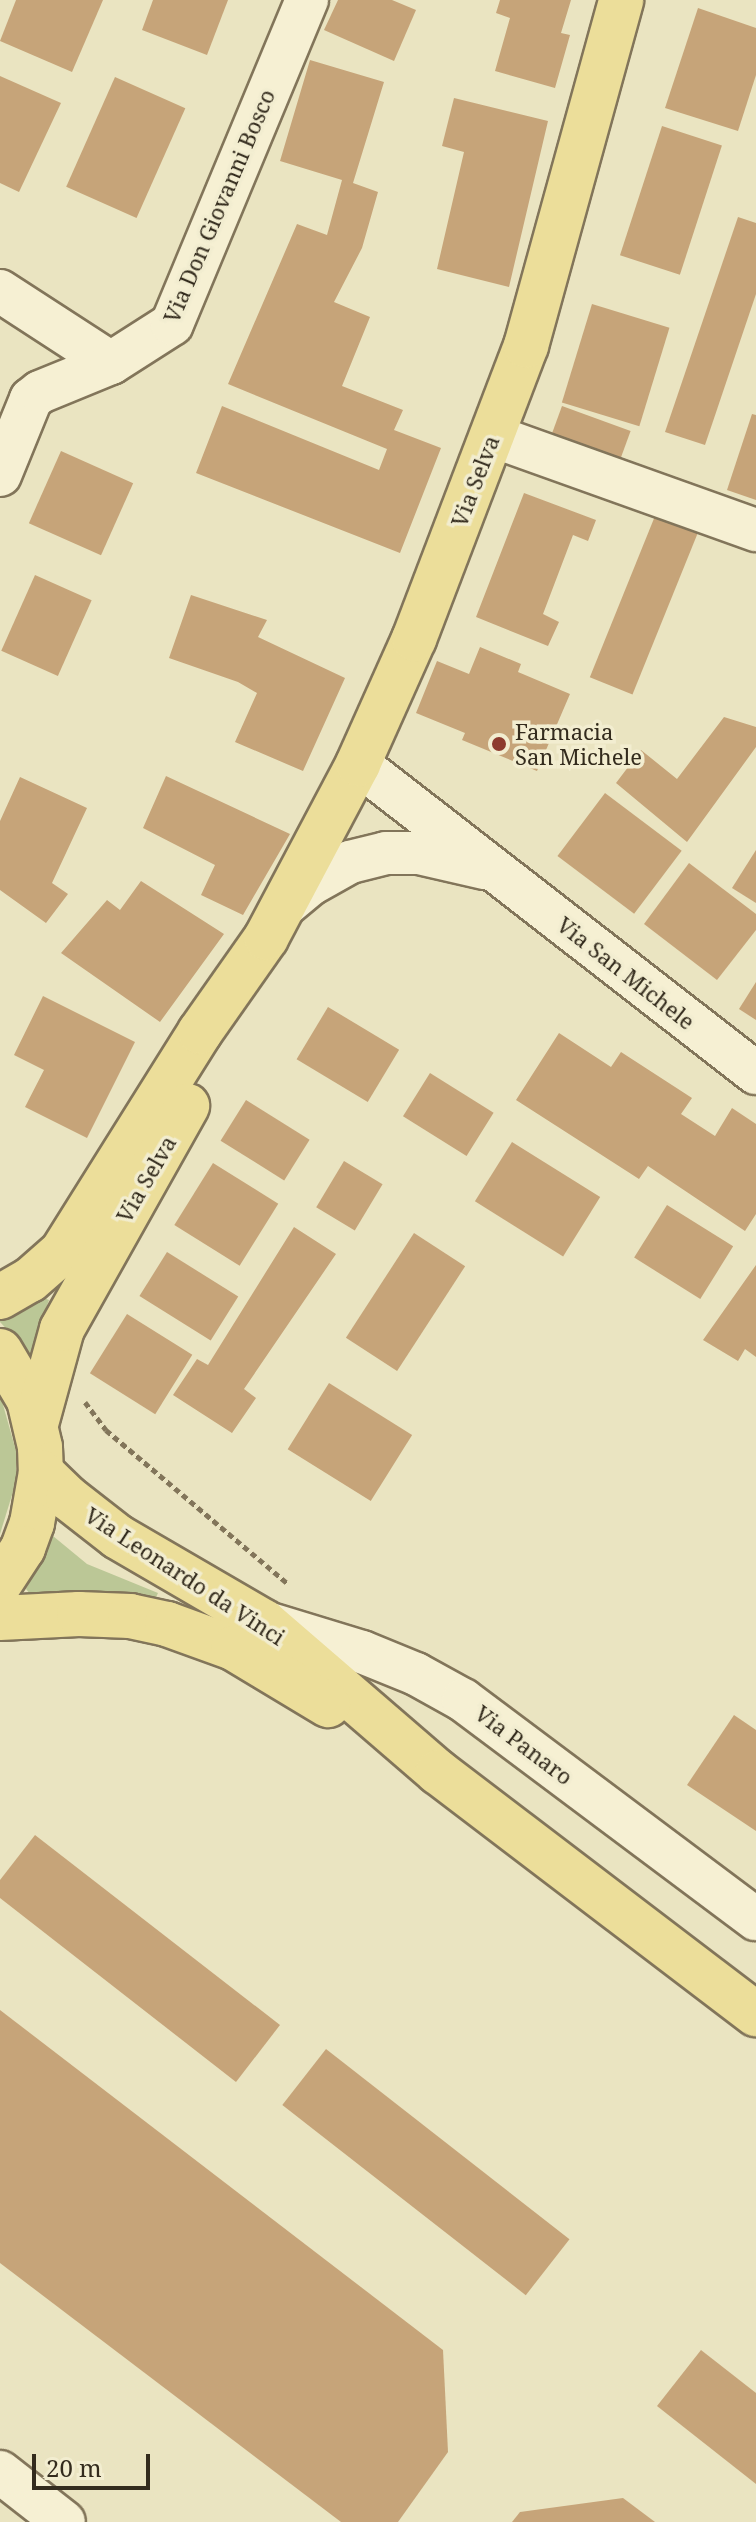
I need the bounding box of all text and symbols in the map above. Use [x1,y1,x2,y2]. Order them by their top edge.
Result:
street label: Via Don Giovanni Bosco [158,85,280,327]
street label: Via Selva [446,432,504,530]
place label: Farmacia San Michele [515,718,642,770]
marker: Farmacia San Michele [490,735,508,753]
street label: Via San Michele [552,911,700,1035]
street label: Via Selva [111,1131,181,1227]
street label: Via Leonardo da Vinci [80,1502,290,1650]
street label: Via Panaro [470,1700,578,1790]
scale bar [36,2438,154,2488]
text: 20 m [46,2451,102,2484]

